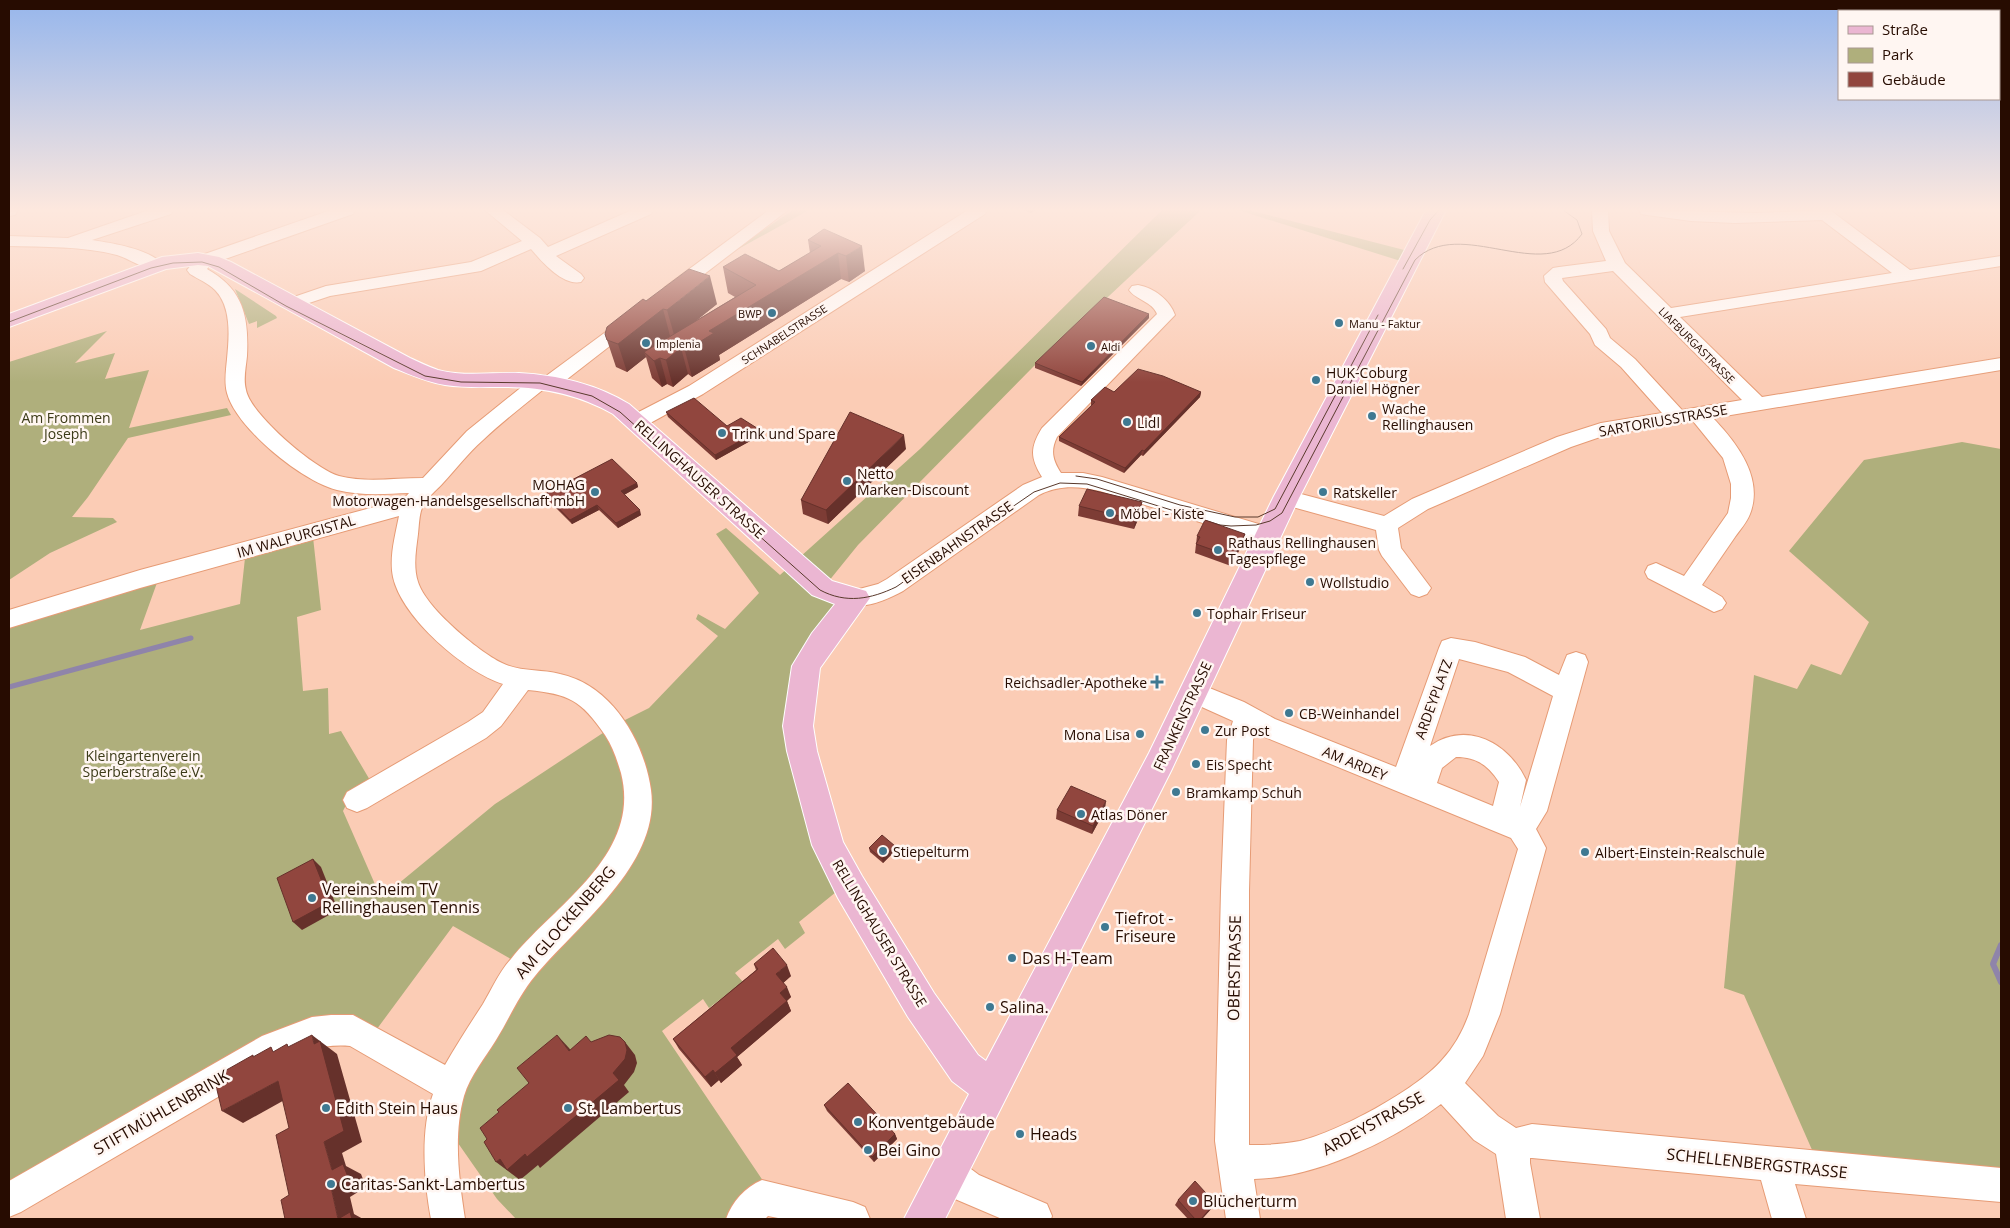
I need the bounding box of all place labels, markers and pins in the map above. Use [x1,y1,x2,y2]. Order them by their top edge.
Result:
place label: BWP [738,306,762,321]
marker: BWP [766,307,778,319]
place label: Manu - Faktur [1349,316,1421,331]
marker: Manu - Faktur [1333,317,1345,329]
place label: Implenia [656,336,701,351]
marker: Implenia [640,337,652,349]
place label: Aldi [1101,339,1120,354]
marker: Aldi [1085,340,1097,352]
place label: HUK-Coburg Daniel Högner [1326,363,1420,398]
marker: HUK-Coburg Daniel Högner [1310,374,1322,386]
place label: Wache Rellinghausen [1382,399,1473,434]
marker: Wache Rellinghausen [1366,410,1378,422]
place label: Lidl [1137,413,1160,432]
marker: Lidl [1121,416,1133,428]
place label: Trink und Spare [732,424,836,443]
marker: Trink und Spare [716,427,728,439]
place label: Netto Marken-Discount [857,464,969,499]
place label: MOHAG Motorwagen-Handelsgesellschaft mbH [332,475,585,510]
marker: Netto Marken-Discount [841,475,853,487]
place label: Ratskeller [1333,483,1397,502]
marker: MOHAG Motorwagen-Handelsgesellschaft mbH [589,486,601,498]
marker: Ratskeller [1317,486,1329,498]
place label: Möbel - Kiste [1120,504,1205,523]
marker: Möbel - Kiste [1104,507,1116,519]
place label: Rathaus Rellinghausen Tagespflege [1228,533,1376,568]
marker: Rathaus Rellinghausen Tagespflege [1212,544,1224,556]
place label: Wollstudio [1320,573,1389,592]
marker: Wollstudio [1304,576,1316,588]
place label: Tophair Friseur [1207,604,1307,623]
marker: Tophair Friseur [1191,607,1203,619]
place label: Reichsadler-Apotheke [1005,673,1147,692]
marker: Reichsadler-Apotheke [1151,676,1163,688]
place label: CB-Weinhandel [1299,704,1399,723]
marker: CB-Weinhandel [1283,707,1295,719]
place label: Zur Post [1215,721,1269,740]
marker: Zur Post [1199,724,1211,736]
place label: Mona Lisa [1064,725,1130,744]
marker: Mona Lisa [1134,728,1146,740]
place label: Eis Specht [1206,755,1272,774]
marker: Eis Specht [1190,758,1202,770]
place label: Bramkamp Schuh [1186,783,1302,802]
marker: Bramkamp Schuh [1170,786,1182,798]
place label: Atlas Döner [1091,805,1167,824]
marker: Atlas Döner [1075,808,1087,820]
place label: Stiepelturm [893,842,969,861]
place label: Albert-Einstein-Realschule [1595,843,1765,862]
marker: Stiepelturm [877,845,889,857]
marker: Albert-Einstein-Realschule [1579,846,1591,858]
place label: Vereinsheim TV Rellinghausen Tennis [322,878,480,918]
marker: Vereinsheim TV Rellinghausen Tennis [306,892,318,904]
place label: Tiefrot - Friseure [1115,907,1176,947]
marker: Tiefrot - Friseure [1099,921,1111,933]
place label: Das H-Team [1022,947,1113,969]
marker: Das H-Team [1006,952,1018,964]
place label: Salina. [1000,996,1049,1018]
marker: Salina. [984,1001,996,1013]
place label: Edith Stein Haus [336,1097,458,1119]
place label: St. Lambertus [578,1097,681,1119]
marker: Edith Stein Haus [320,1102,332,1114]
marker: St. Lambertus [562,1102,574,1114]
place label: Konventgebäude [868,1111,995,1133]
marker: Konventgebäude [852,1116,864,1128]
place label: Heads [1030,1123,1077,1145]
marker: Heads [1014,1128,1026,1140]
place label: Bei Gino [878,1139,941,1161]
marker: Bei Gino [862,1144,874,1156]
place label: Caritas-Sankt-Lambertus [341,1173,525,1195]
marker: Caritas-Sankt-Lambertus [325,1178,337,1190]
place label: Blücherturm [1203,1190,1297,1212]
marker: Blücherturm [1187,1195,1199,1207]

